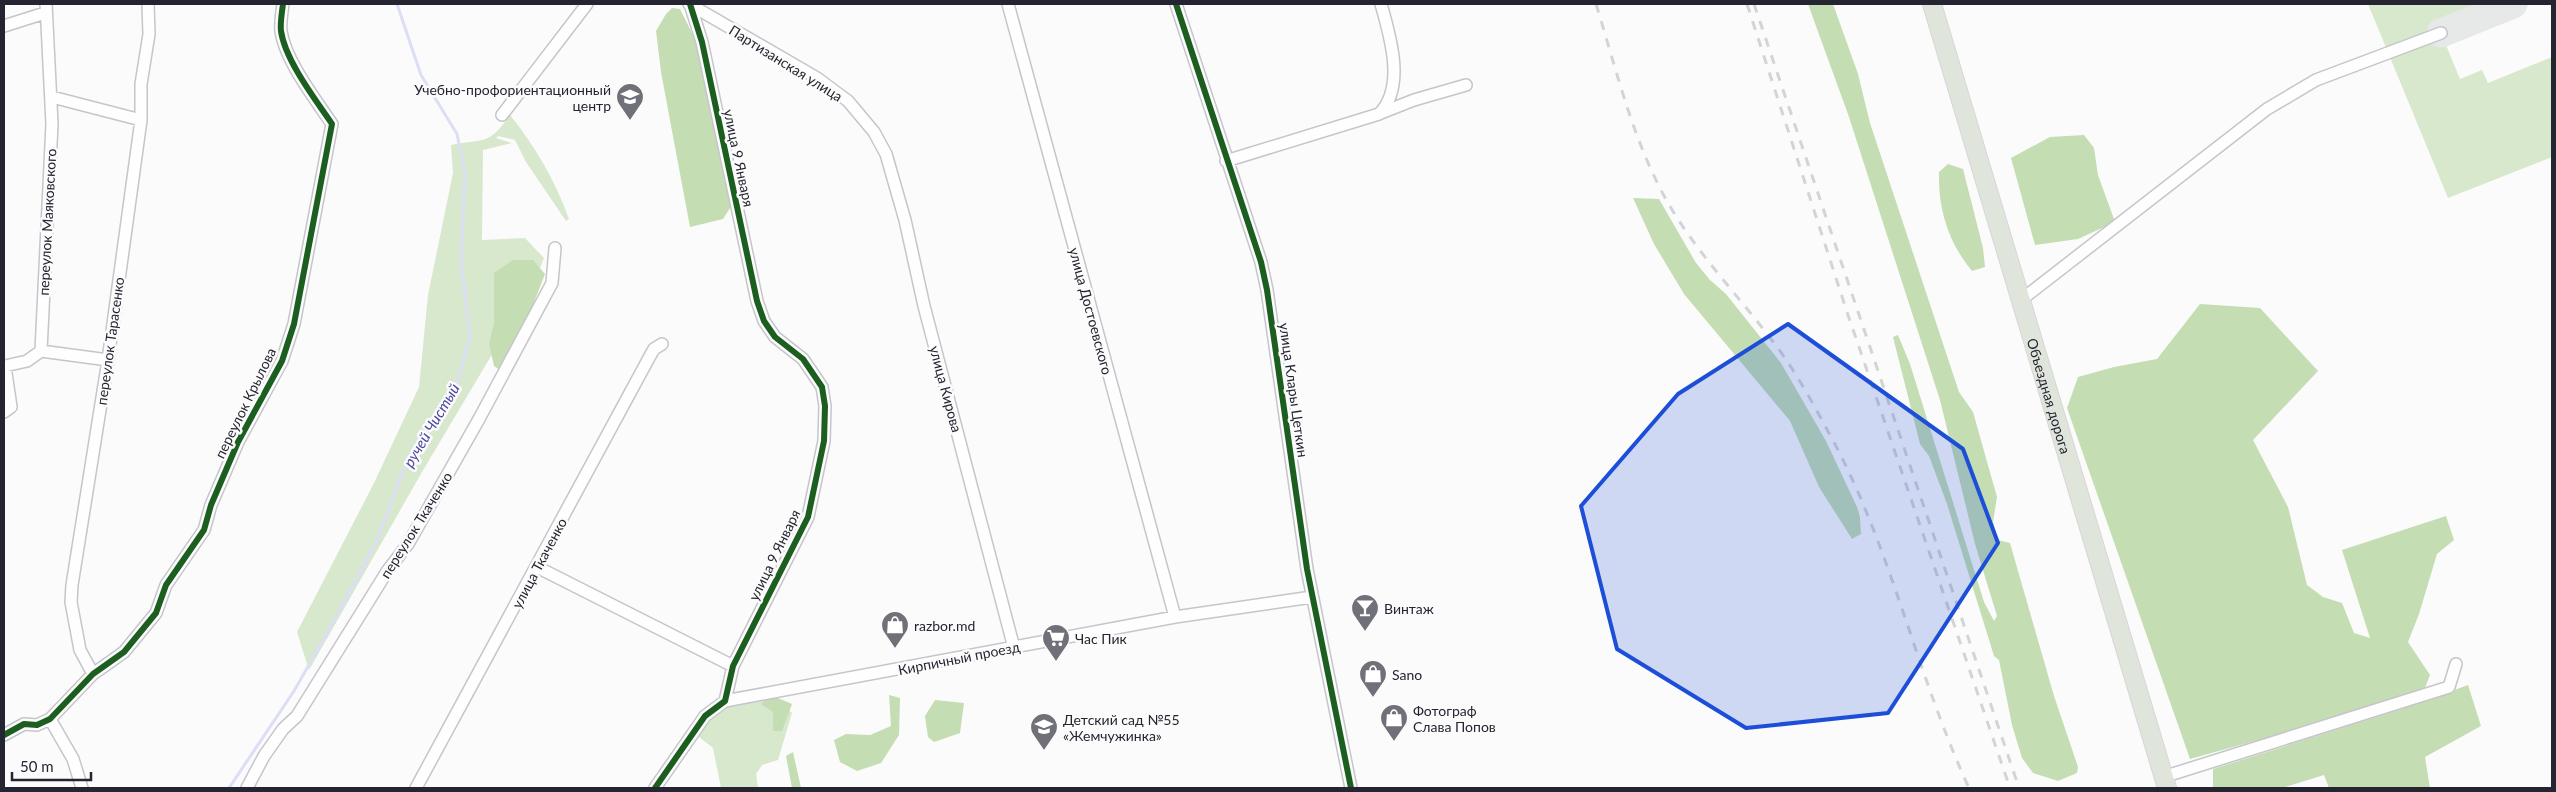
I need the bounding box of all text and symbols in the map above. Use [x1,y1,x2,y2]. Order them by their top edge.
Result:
street label: Партизанская улица [726,21,846,105]
place label: Учебно-профориентационный центр [414,81,611,114]
school or university icon: Учебно-профориентационный центр [615,82,645,121]
street label: улица 9 Января [720,108,758,208]
street label: переулок Маяковского [35,148,59,296]
street label: улица Достоевского [1066,245,1116,377]
street label: переулок Тарасенко [93,276,127,406]
street label: улица Клары Цеткин [1276,322,1312,458]
street label: Объездная дорога [2024,336,2075,456]
street label: улица Кирова [926,344,966,434]
street label: переулок Крылова [211,345,279,461]
water label: ручей Чистый [399,380,463,470]
street label: переулок Ткаченко [376,469,456,581]
street label: улица 9 Января [745,507,803,603]
street label: улица Ткаченко [508,515,570,611]
bar icon: Винтаж [1350,593,1380,632]
place label: Винтаж [1384,600,1434,617]
shop icon: razbor.md [880,610,910,649]
place label: razbor.md [914,617,975,634]
supermarket icon: Час Пик [1041,623,1071,662]
place label: Час Пик [1075,630,1128,647]
street label: Кирпичный проезд [897,638,1022,678]
shop icon: Sano [1358,659,1388,698]
place label: Sano [1392,666,1422,683]
place label: Фотограф Слава Попов [1413,702,1496,735]
shop icon: Фотограф Слава Попов [1379,703,1409,742]
place label: Детский сад №55 «Жемчужинка» [1063,711,1180,744]
school or university icon: Детский сад №55 «Жемчужинка» [1029,712,1059,751]
scale bar [12,750,91,782]
text: 50 m [20,757,54,775]

